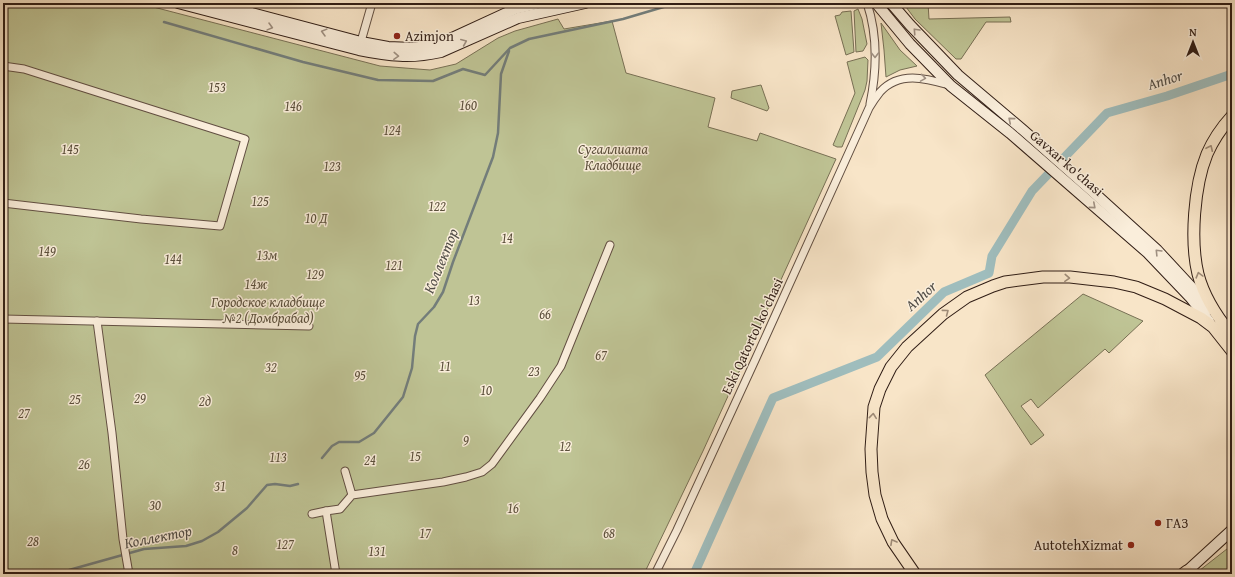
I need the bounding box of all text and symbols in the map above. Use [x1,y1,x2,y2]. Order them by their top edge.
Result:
one-way arrow [266,22,273,31]
north arrow [1173,22,1213,62]
text: N [1189,24,1197,40]
place label: Azimjon [405,26,454,46]
one-way arrow [320,28,327,37]
one-way arrow [913,29,920,36]
marker: Azimjon [392,31,402,41]
one-way arrow [459,39,467,47]
one-way arrow [393,52,399,61]
one-way arrow [871,52,879,58]
water label: Anhor [1144,64,1185,95]
one-way arrow [920,73,927,82]
park label: 153 [208,77,226,97]
park label: 160 [459,95,477,115]
park label: 146 [284,96,302,116]
one-way arrow [1008,117,1016,124]
park label: 124 [383,120,401,140]
street label: Gavxar ko'chasi [1026,125,1108,201]
park label: 145 [61,139,79,159]
park label: Сугаллиата Кладбище [578,139,648,175]
one-way arrow [1205,144,1213,152]
park label: 123 [323,156,341,176]
park label: 125 [251,191,269,211]
park label: 122 [428,196,446,216]
one-way arrow [1088,201,1095,208]
park label: 10 Д [305,208,328,228]
water label: Коллектор [418,225,463,296]
park label: 14 [501,228,513,248]
park label: 149 [38,241,56,261]
park label: 13м [257,245,277,265]
park label: 144 [164,249,182,269]
one-way arrow [1155,249,1163,257]
park label: 121 [385,255,403,275]
park label: 129 [306,264,324,284]
one-way arrow [1195,272,1204,279]
one-way arrow [1064,273,1070,282]
park label: 14ж [245,274,268,294]
street label: Eski Qatortol ko'chasi [716,274,788,398]
water label: Anhor [900,276,941,316]
park label: 13 [468,290,480,310]
park label: Городское кладбище №2 (Домбрабад) [210,292,325,328]
park label: 66 [539,304,551,324]
one-way arrow [941,310,948,317]
park label: 67 [595,345,608,365]
park label: 11 [439,356,451,376]
park label: 32 [264,357,277,377]
park label: 23 [527,361,540,381]
park label: 95 [354,365,366,385]
park label: 10 [480,380,492,400]
park label: 29 [133,388,146,408]
park label: 25 [68,389,81,409]
park label: 2д [198,391,211,411]
park label: 27 [17,403,31,423]
one-way arrow [868,413,877,419]
park label: 9 [463,430,469,450]
park label: 12 [559,436,571,456]
park label: 15 [409,446,421,466]
park label: 113 [269,447,287,467]
park label: 24 [363,450,376,470]
park label: 26 [77,454,90,474]
park label: 31 [213,476,226,496]
park label: 30 [148,495,161,515]
park label: 16 [507,498,519,518]
place label: ГАЗ [1166,513,1189,533]
marker: ГАЗ [1153,518,1163,528]
water label: Коллектор [122,520,193,553]
park label: 17 [419,523,432,543]
park label: 68 [603,523,615,543]
park label: 28 [26,531,39,551]
park label: 127 [276,534,295,554]
place label: AutotehXizmat [1034,535,1123,555]
one-way arrow [890,539,898,546]
park label: 8 [232,540,238,560]
marker: AutotehXizmat [1126,540,1136,550]
park label: 131 [368,541,386,561]

